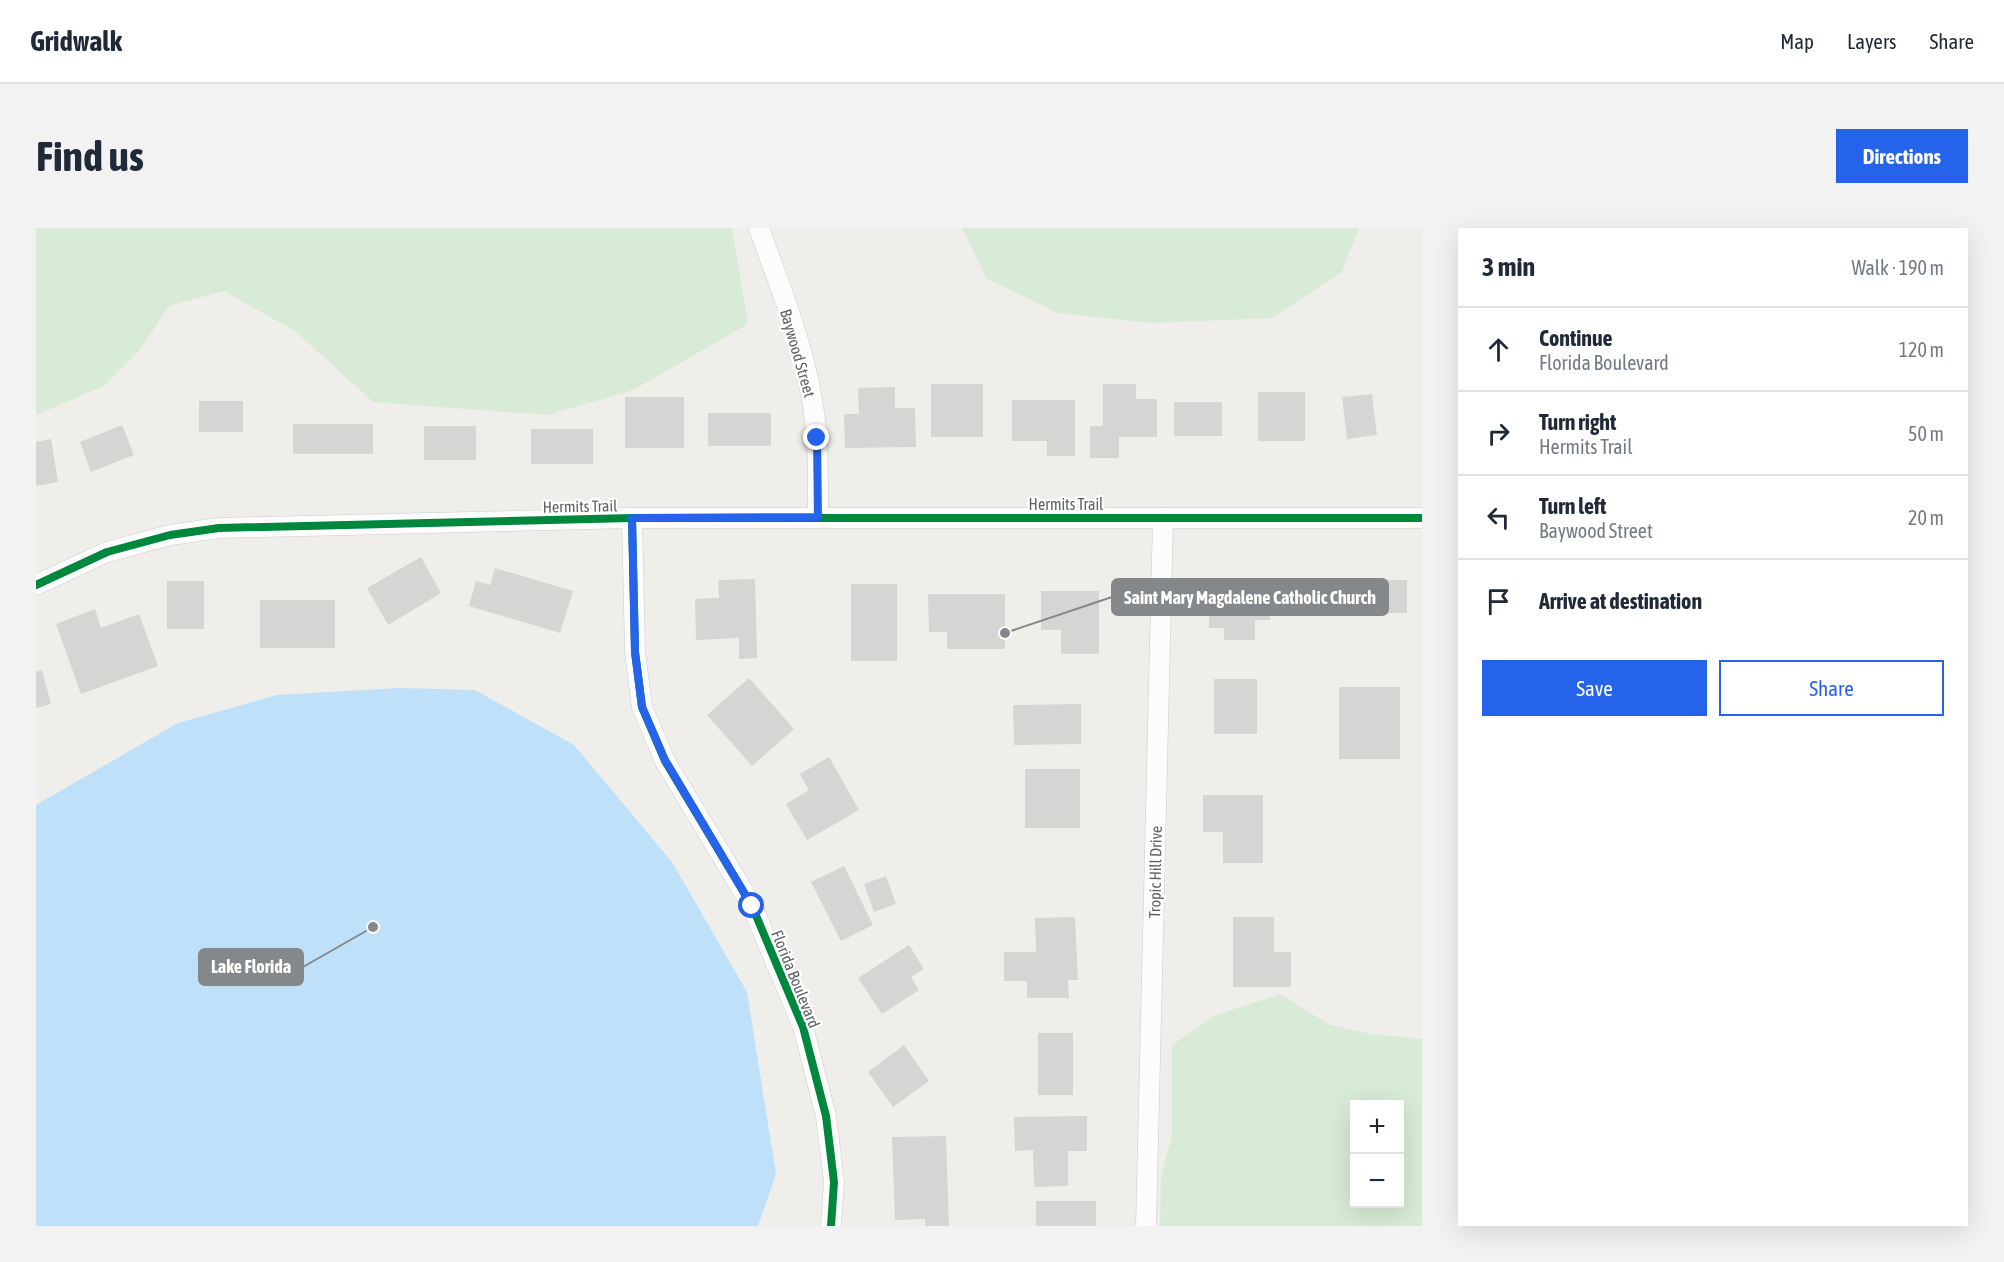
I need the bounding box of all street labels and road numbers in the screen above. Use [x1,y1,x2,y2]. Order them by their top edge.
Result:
street label: Baywood Street [776,307,819,400]
street label: Hermits Trail [1029,495,1104,513]
street label: Hermits Trail [542,496,618,516]
street label: Tropic Hill Drive [1145,826,1166,918]
street label: Florida Boulevard [768,927,824,1031]

